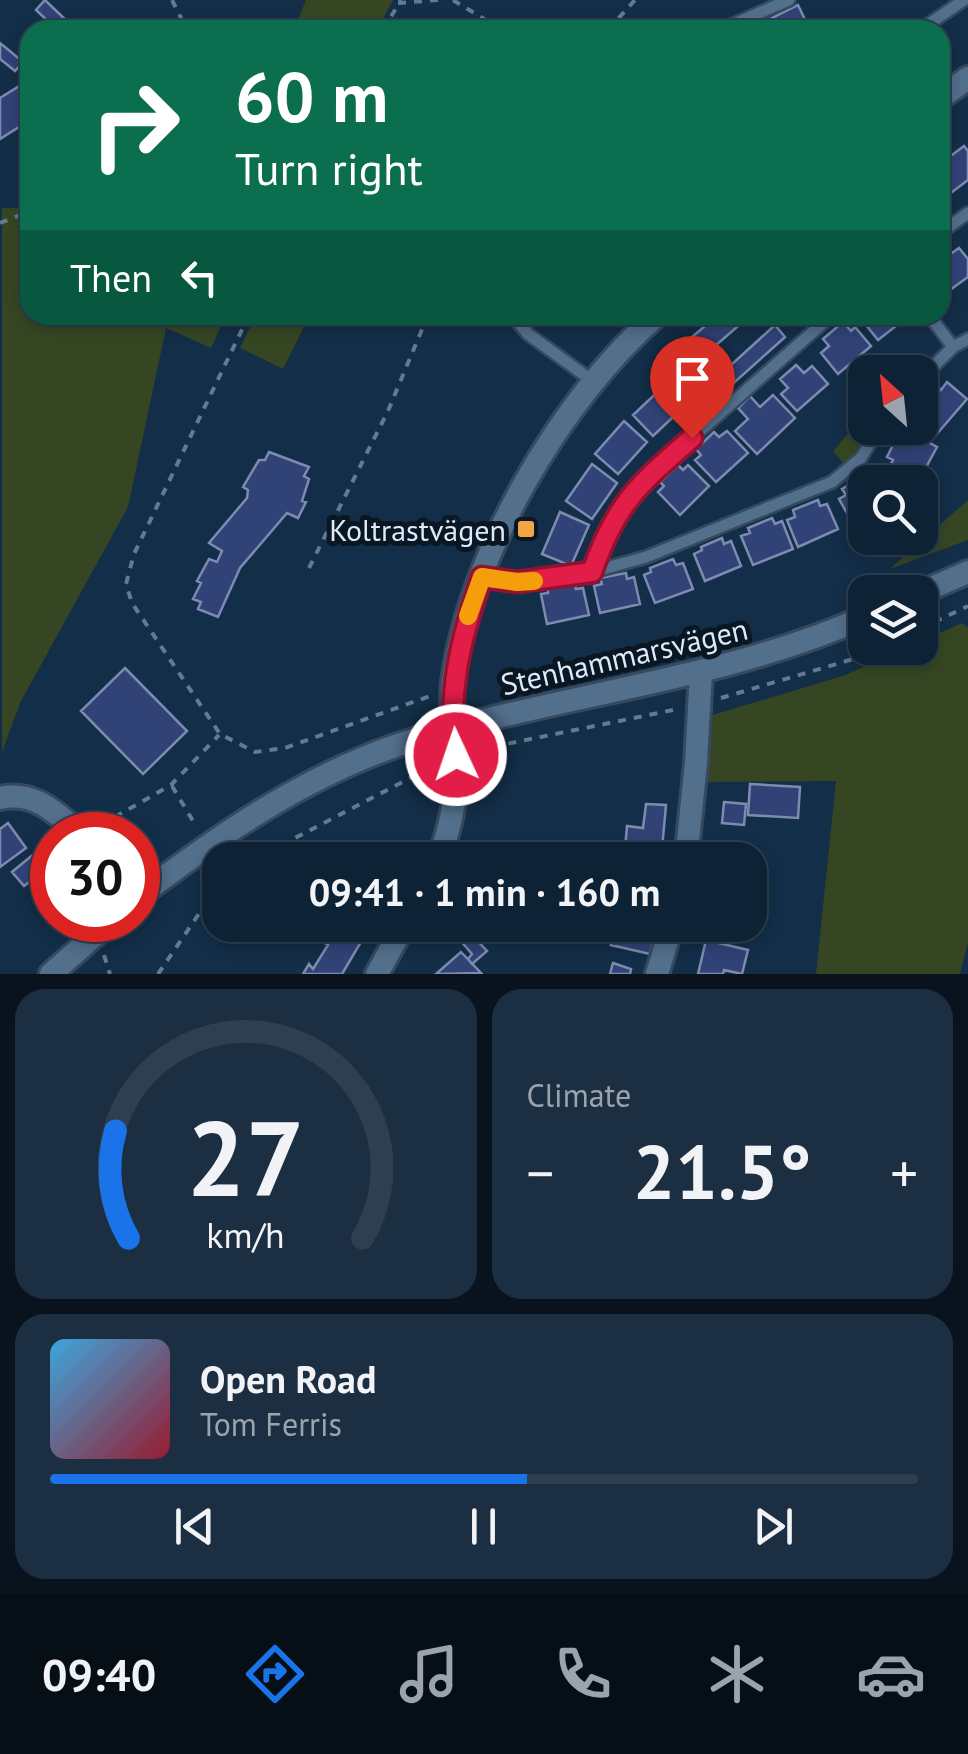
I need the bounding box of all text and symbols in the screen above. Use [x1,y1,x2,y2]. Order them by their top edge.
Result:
text: 60 m [235,51,388,141]
icon: right [70,60,200,190]
text: Turn right [235,139,423,197]
icon: left [172,250,227,305]
text: Then [70,253,152,302]
pin [650,336,735,439]
icon: arrive [665,351,720,406]
north arrow [848,355,938,445]
map controls [848,355,938,665]
button: search [848,465,938,555]
place label: Koltrastvägen [329,510,506,549]
marker: Koltrastvägen [515,518,537,540]
button: layers [848,575,938,665]
street label: Stenhammarsvägen [497,609,751,703]
position arrow [404,703,508,807]
speed limit sign: 30 [30,812,160,942]
text: 09:41 · 1 min · 160 m [309,867,660,916]
text: Climate [527,1074,631,1116]
text: 27 [187,1090,305,1225]
text: 21.5° [633,1123,812,1220]
text: − [527,1137,554,1208]
text: + [890,1137,918,1208]
text: km/h [207,1212,285,1258]
text: Open Road [200,1354,376,1403]
text: Tom Ferris [200,1403,342,1445]
icon: previous [167,1499,222,1554]
icon: pause [456,1499,511,1554]
icon: next [746,1499,801,1554]
icon: directions [240,1639,310,1709]
icon: music [394,1639,464,1709]
icon: phone [548,1639,618,1709]
icon: climate [702,1639,772,1709]
icon: car [856,1639,926,1709]
text: 09:40 [42,1645,156,1703]

